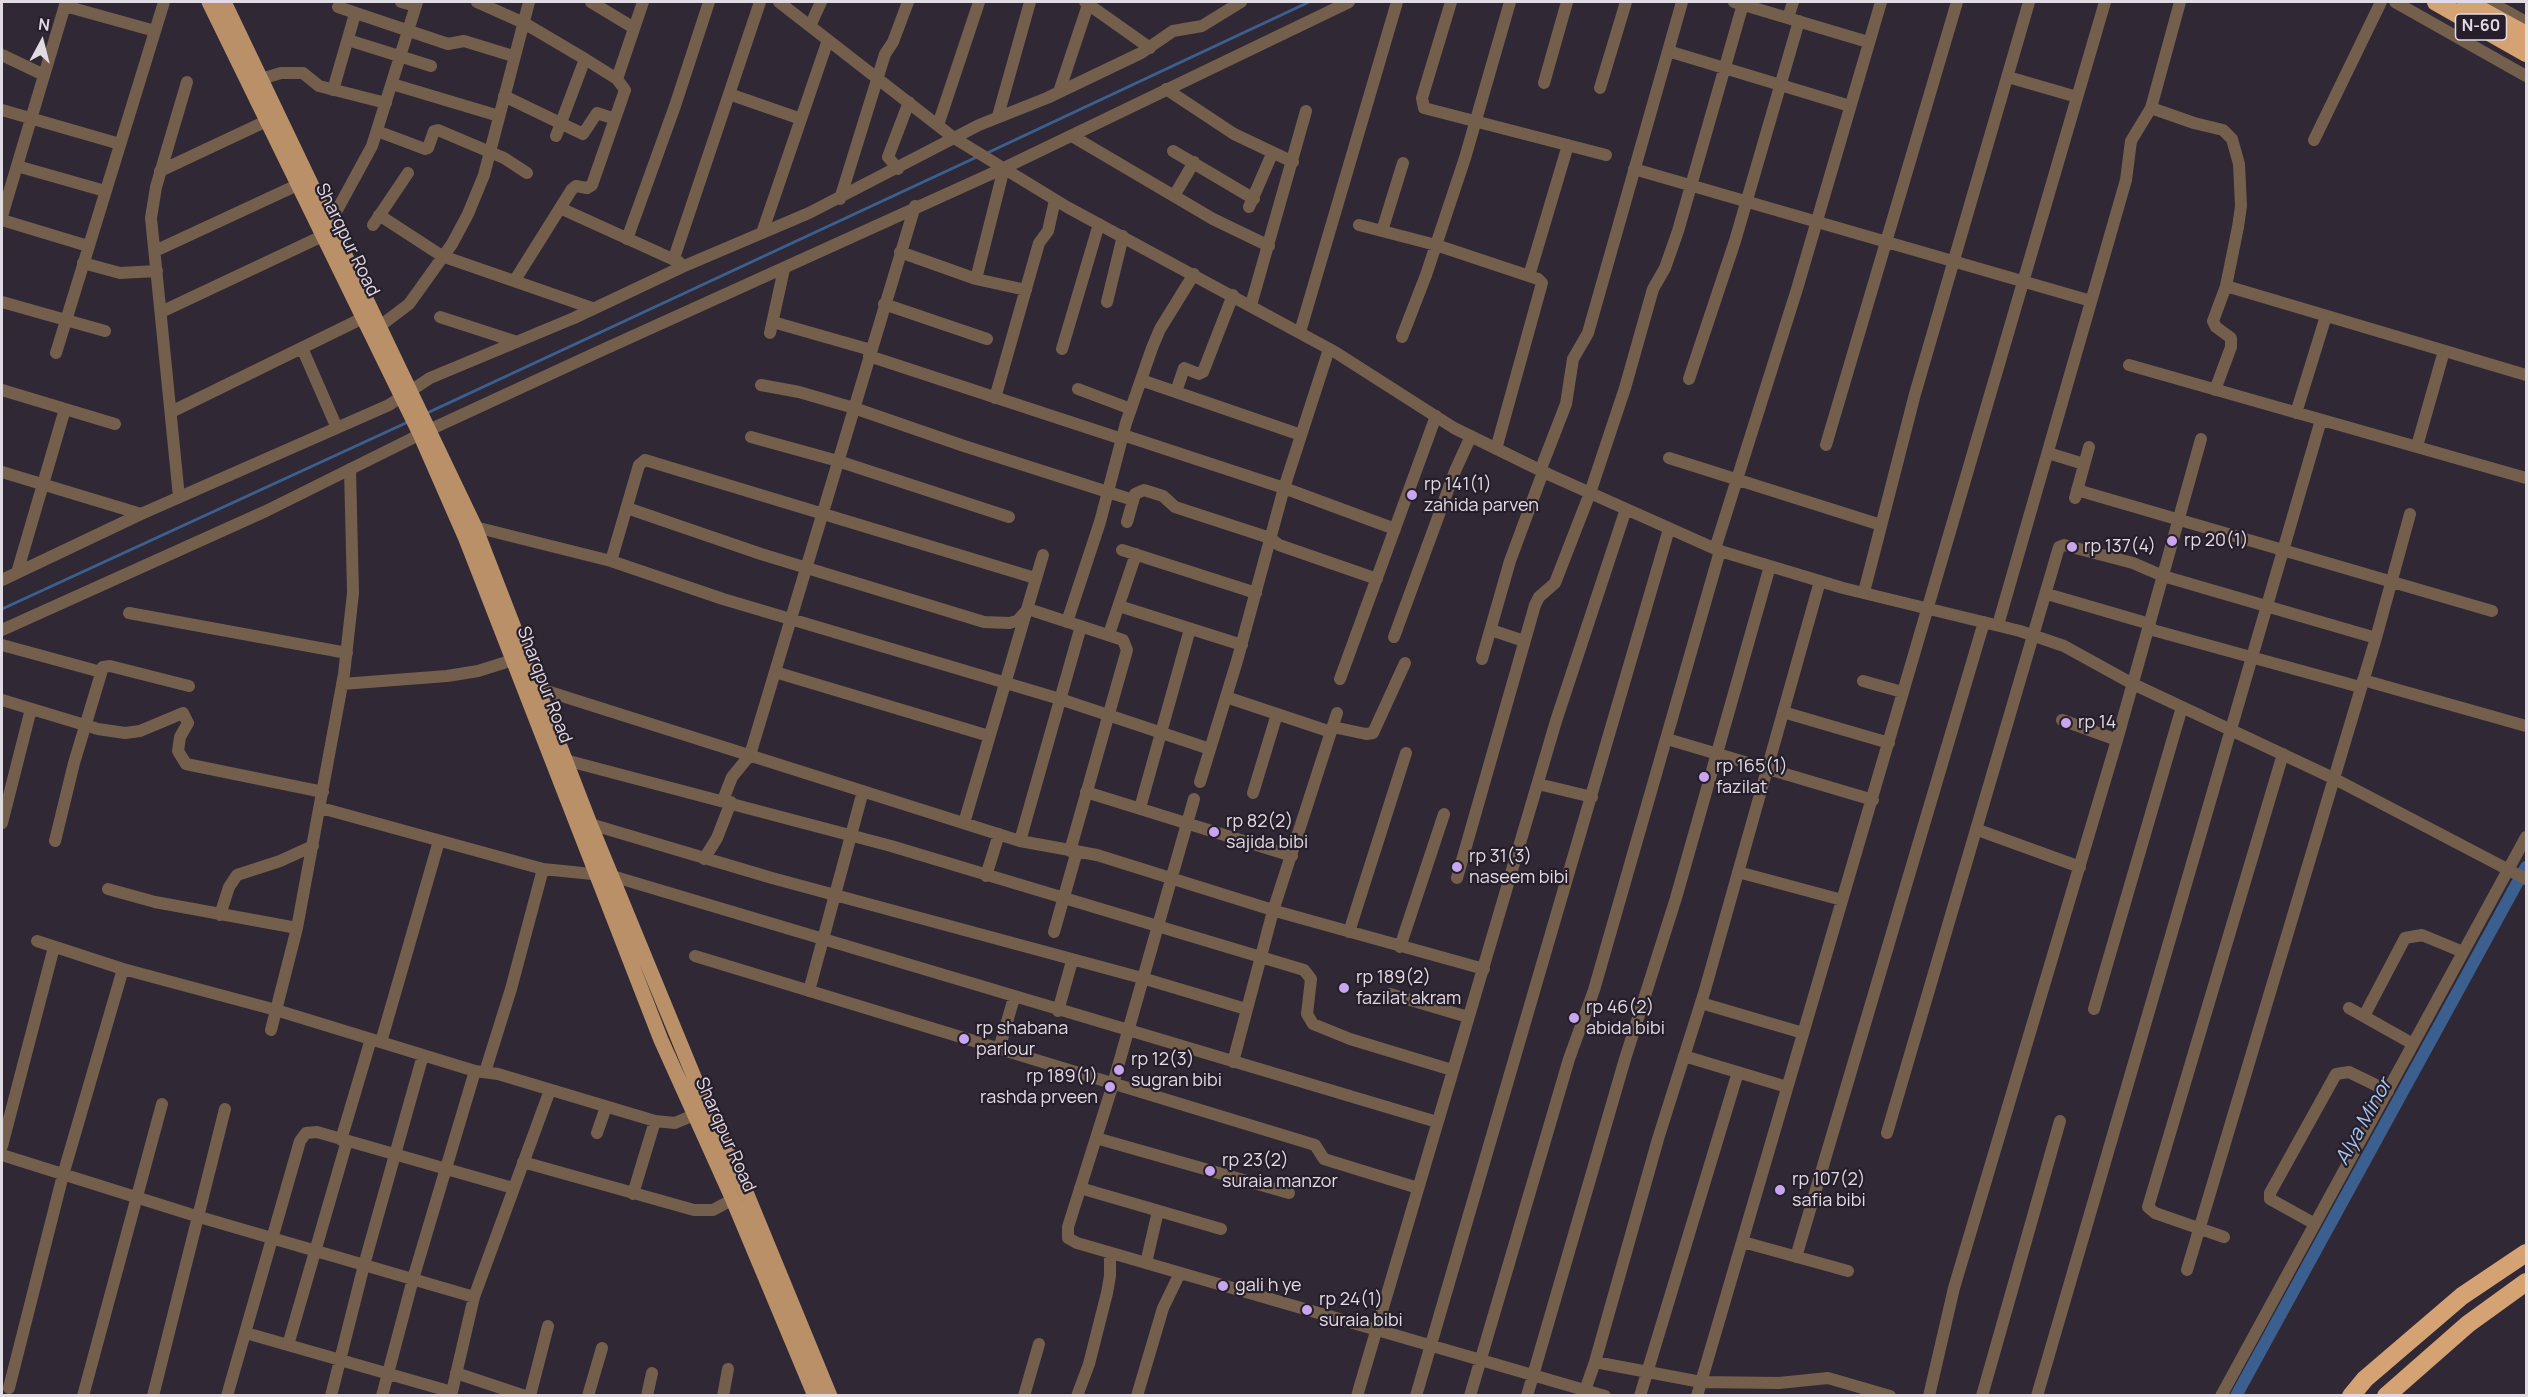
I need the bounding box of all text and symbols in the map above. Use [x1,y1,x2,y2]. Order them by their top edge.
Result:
north arrow [12,12,72,72]
text: N [37,13,51,36]
road number: N-60 [2456,14,2506,40]
street label: Sharqpur Road [310,180,384,300]
place label: rp 141(1) zahida parven [1424,474,1539,516]
marker: rp 141(1) zahida parven [1405,488,1419,502]
place label: rp 20(1) [2184,530,2248,552]
marker: rp 20(1) [2165,534,2179,548]
place label: rp 137(4) [2084,536,2156,558]
marker: rp 137(4) [2065,540,2079,554]
street label: Sharqpur Road [512,624,576,746]
place label: rp 14 [2078,712,2116,734]
marker: rp 14 [2059,716,2073,730]
place label: rp 165(1) fazilat [1716,756,1788,798]
marker: rp 165(1) fazilat [1697,770,1711,784]
place label: rp 82(2) sajida bibi [1226,811,1308,854]
marker: rp 82(2) sajida bibi [1207,825,1221,839]
place label: rp 31(3) naseem bibi [1469,846,1568,888]
marker: rp 31(3) naseem bibi [1450,860,1464,874]
place label: rp 189(2) fazilat akram [1356,967,1461,1010]
marker: rp 189(2) fazilat akram [1337,981,1351,995]
place label: rp 46(2) abida bibi [1586,997,1665,1040]
marker: rp 46(2) abida bibi [1567,1011,1581,1025]
place label: rp shabana parlour [976,1018,1068,1060]
marker: rp shabana parlour [957,1032,971,1046]
place label: rp 12(3) sugran bibi [1131,1049,1222,1092]
marker: rp 12(3) sugran bibi [1112,1063,1126,1077]
place label: rp 189(1) rashda prveen [980,1066,1098,1108]
street label: Sharqpur Road [690,1074,760,1196]
water label: Alya Minor [2330,1075,2398,1169]
marker: rp 189(1) rashda prveen [1103,1080,1117,1094]
place label: rp 23(2) suraia manzor [1222,1150,1338,1192]
marker: rp 23(2) suraia manzor [1203,1164,1217,1178]
place label: rp 107(2) safia bibi [1792,1169,1866,1212]
marker: rp 107(2) safia bibi [1773,1183,1787,1197]
place label: gali h ye [1235,1275,1302,1297]
marker: gali h ye [1216,1279,1230,1293]
place label: rp 24(1) suraia bibi [1319,1289,1403,1332]
marker: rp 24(1) suraia bibi [1300,1303,1314,1317]

